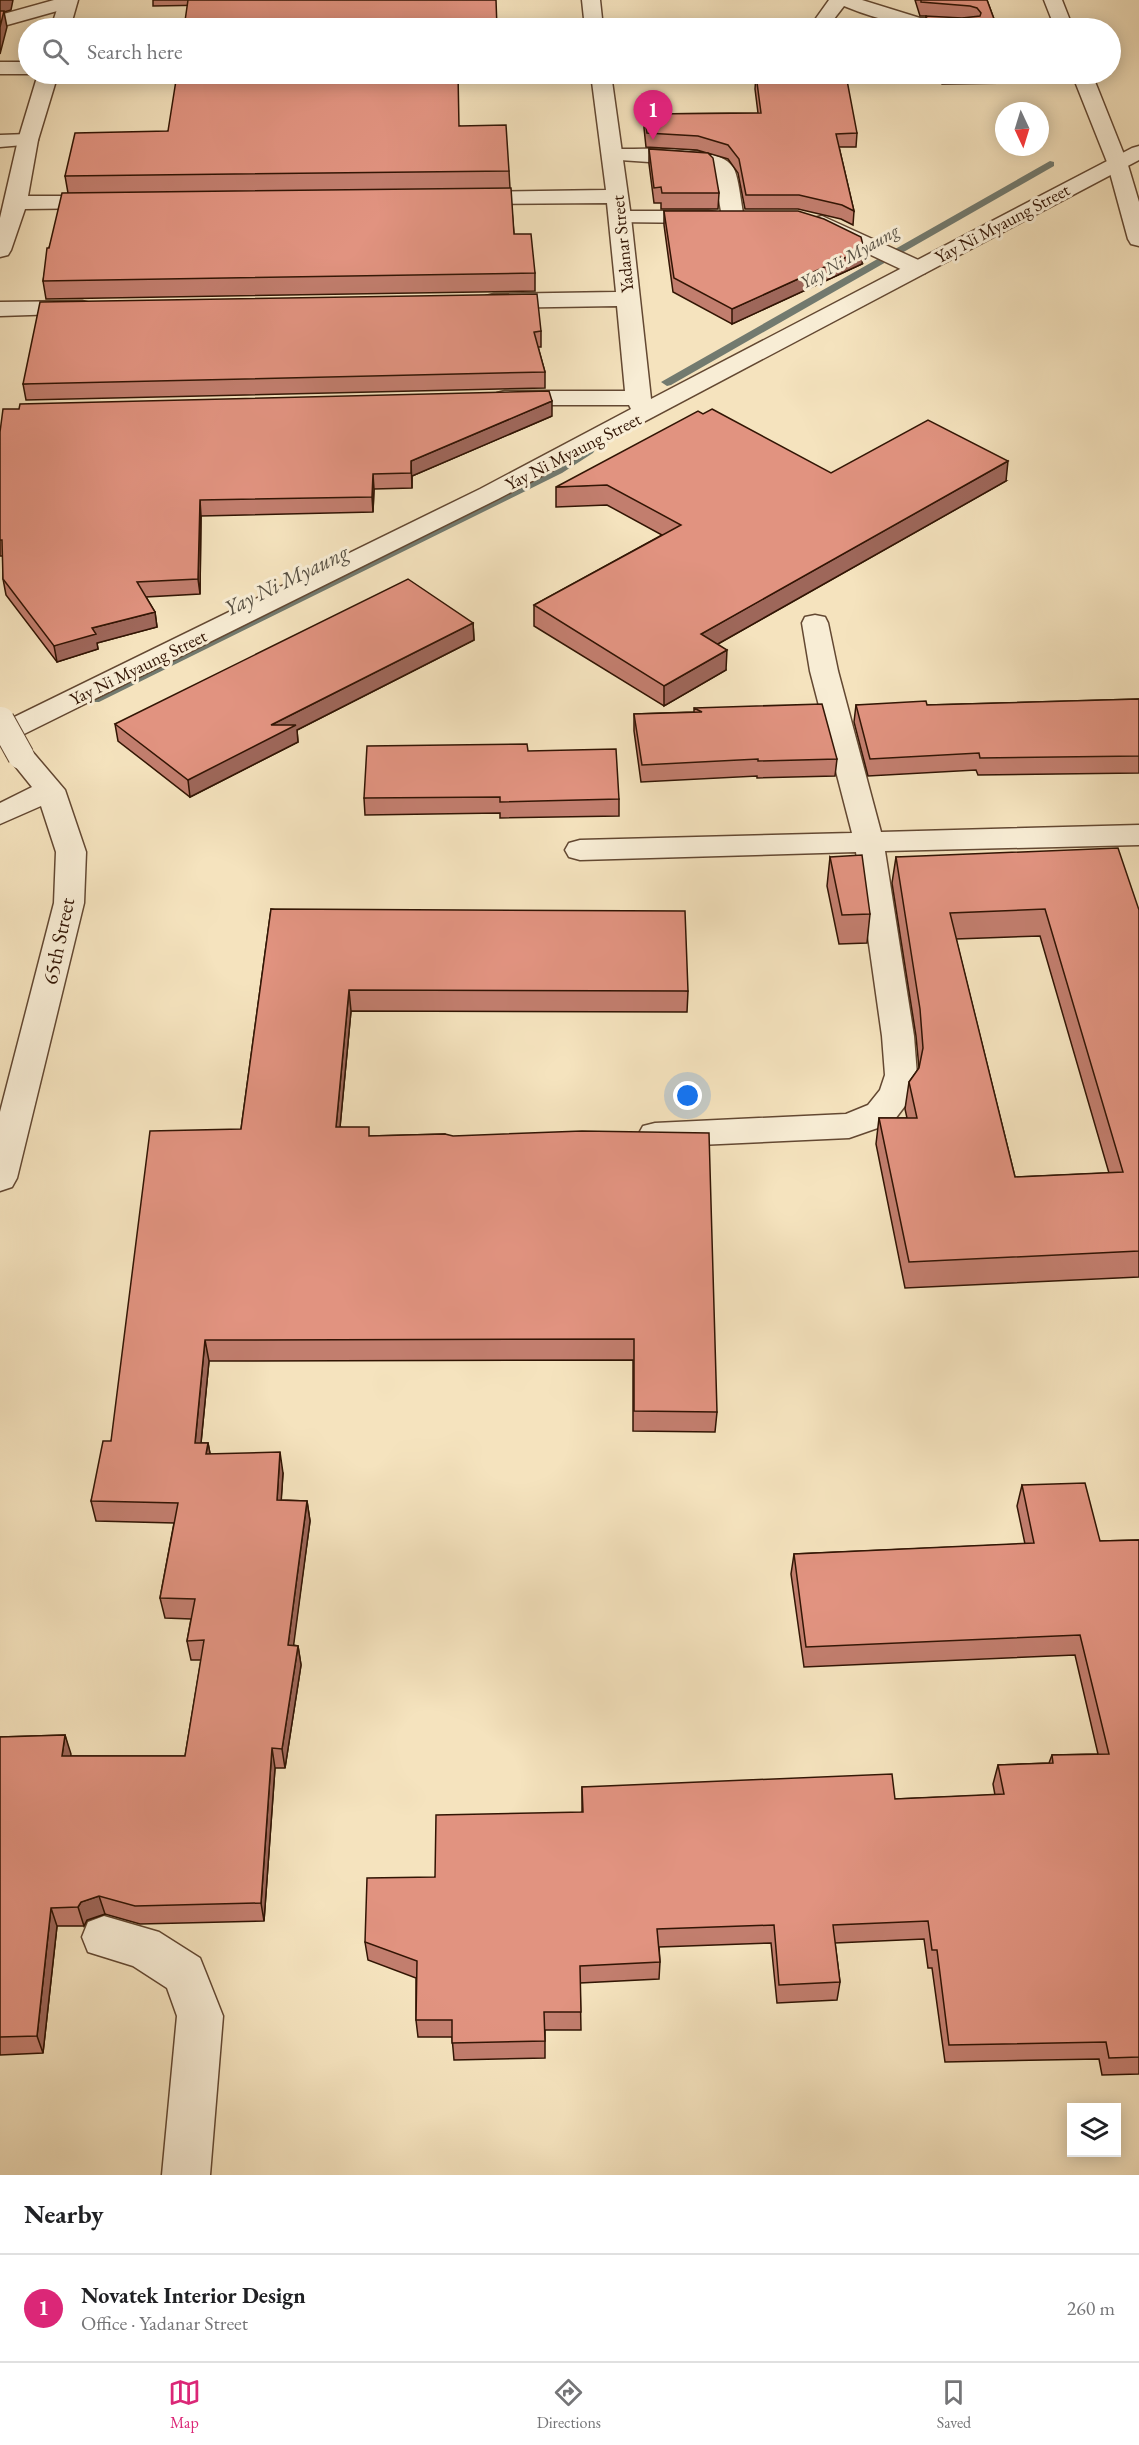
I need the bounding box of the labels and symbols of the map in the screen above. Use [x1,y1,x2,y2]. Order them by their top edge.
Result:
pin: 1 [634,90,672,140]
north arrow [995,102,1049,156]
street label: Yay Ni Myaung Street [931,178,1074,268]
street label: Yadanar Street [605,194,639,294]
water label: Yay Ni Myaung [795,218,904,294]
street label: Yay Ni Myaung Street [501,407,645,495]
water label: Yay Ni Myaung [219,537,354,623]
street label: Yay Ni Myaung Street [66,624,211,710]
street label: 65th Street [36,895,80,987]
your location [673,1081,702,1110]

